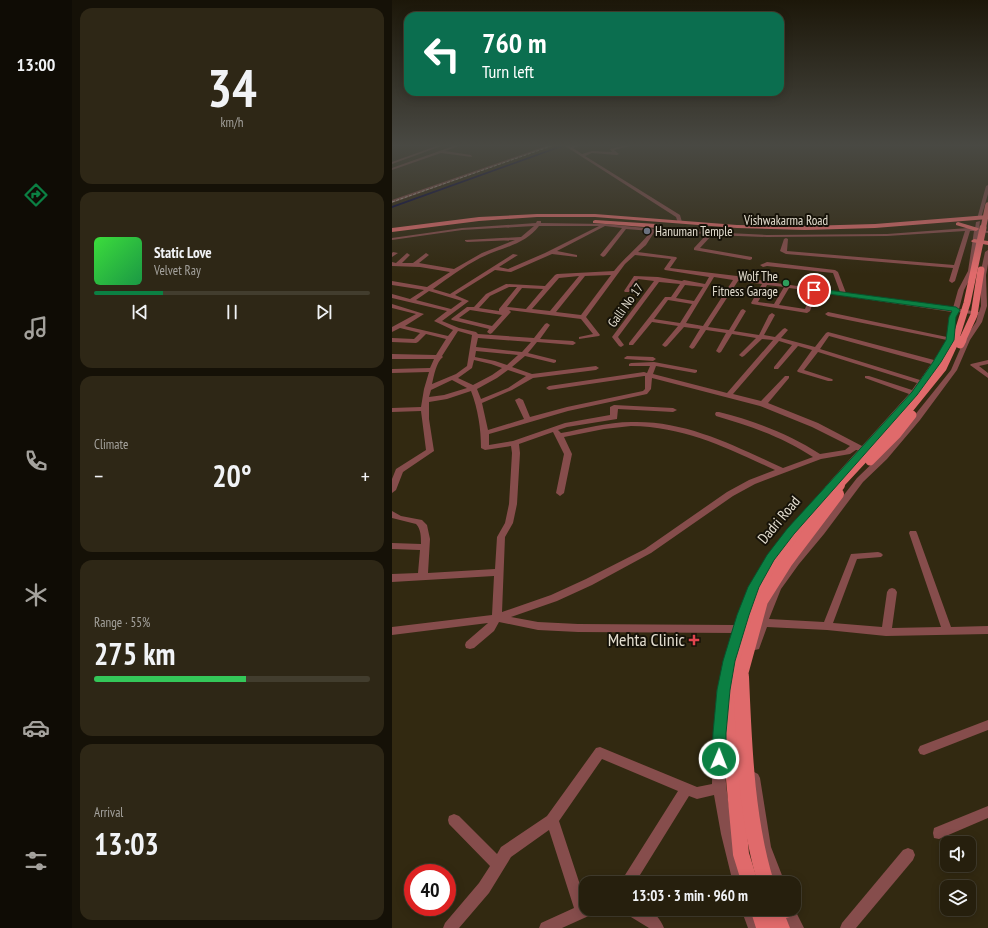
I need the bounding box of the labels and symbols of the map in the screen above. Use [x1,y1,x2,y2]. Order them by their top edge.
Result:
street label: Vishwakarma Road [743,212,828,229]
place label: Hanuman Temple [655,223,733,240]
marker: Hanuman Temple [642,226,652,236]
place label: Wolf The Fitness Garage [712,268,778,300]
pin [797,273,831,307]
marker: Wolf The Fitness Garage [781,278,791,288]
street label: Galli No 17 [604,280,647,331]
street label: Dadri Road [753,492,804,547]
place label: Mehta Clinic [608,628,686,651]
marker: Mehta Clinic [688,634,700,646]
position arrow [698,738,740,780]
speed limit sign: 40 [404,864,456,916]

